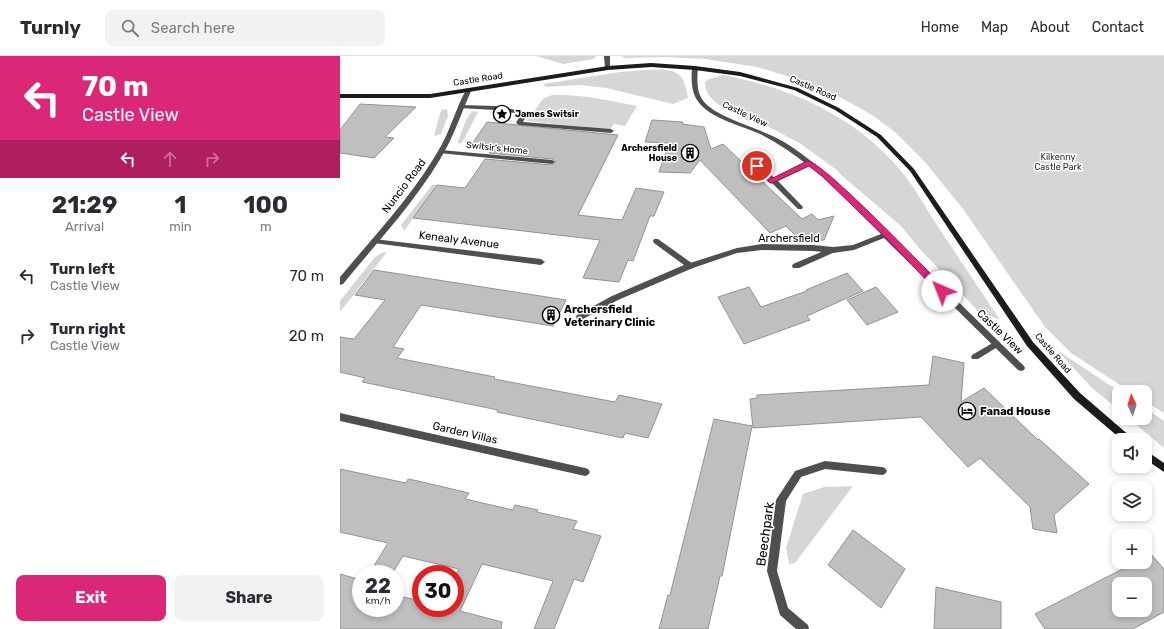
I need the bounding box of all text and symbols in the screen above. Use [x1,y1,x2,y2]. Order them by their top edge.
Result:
search box [105,10,385,46]
text: Turnly [20,16,81,39]
icon: search [119,17,141,39]
text: Search here [151,19,235,37]
text: Home [921,19,959,36]
text: Map [981,19,1008,36]
text: About [1030,19,1070,36]
text: Contact [1092,19,1144,36]
text: 70 m [82,70,149,103]
street label: Castle Road [453,70,503,88]
icon: left [16,72,68,124]
street label: Castle Road [788,74,838,102]
street label: Castle View [721,99,769,129]
text: Castle View [82,104,179,126]
place icon: James Switsir [492,104,512,124]
place label: James Switsir [515,109,579,119]
street label: Switsir's Home [466,140,528,156]
place label: Archersfield House [621,143,678,163]
building icon: Archersfield House [680,143,700,163]
icon: left [117,148,139,170]
icon: ahead [159,148,181,170]
icon: right [201,148,223,170]
pin [740,149,774,183]
park label: Kilkenny Castle Park [1034,152,1082,172]
icon: arrive [746,155,768,177]
street label: Nuncio Road [379,156,429,216]
text: 21:29 [52,191,117,219]
text: 1 [174,191,186,219]
text: 100 [244,191,288,219]
text: Arrival [65,219,104,234]
text: min [169,219,192,234]
text: m [260,219,272,234]
street label: Kenealy Avenue [418,229,500,251]
street label: Archersfield [758,232,820,245]
text: Turn left [50,260,115,278]
icon: left [16,265,38,287]
text: 70 m [290,267,324,285]
position arrow [921,270,963,312]
text: Castle View [50,278,120,293]
place label: Archersfield Veterinary Clinic [564,303,656,329]
building icon: Archersfield Veterinary Clinic [541,305,561,325]
street label: Castle View [974,307,1026,357]
text: Turn right [50,320,125,338]
icon: right [16,325,38,347]
text: 20 m [289,327,324,345]
street label: Castle Road [1033,331,1073,375]
text: Castle View [50,338,120,353]
north arrow [1112,385,1152,425]
map controls [1112,385,1152,617]
hotel icon: Fanad House [957,401,977,421]
place label: Fanad House [980,405,1051,418]
street label: Garden Villas [431,419,499,447]
button: sound [1112,433,1152,473]
button: layers [1112,481,1152,521]
street label: Beechpark [753,501,777,567]
button: + [1112,529,1152,569]
speed limit sign: 30 [412,565,464,617]
text: 22 [365,574,391,598]
button: Exit [16,575,166,621]
button: Share [174,575,324,621]
button: − [1112,577,1152,617]
text: km/h [366,595,390,607]

